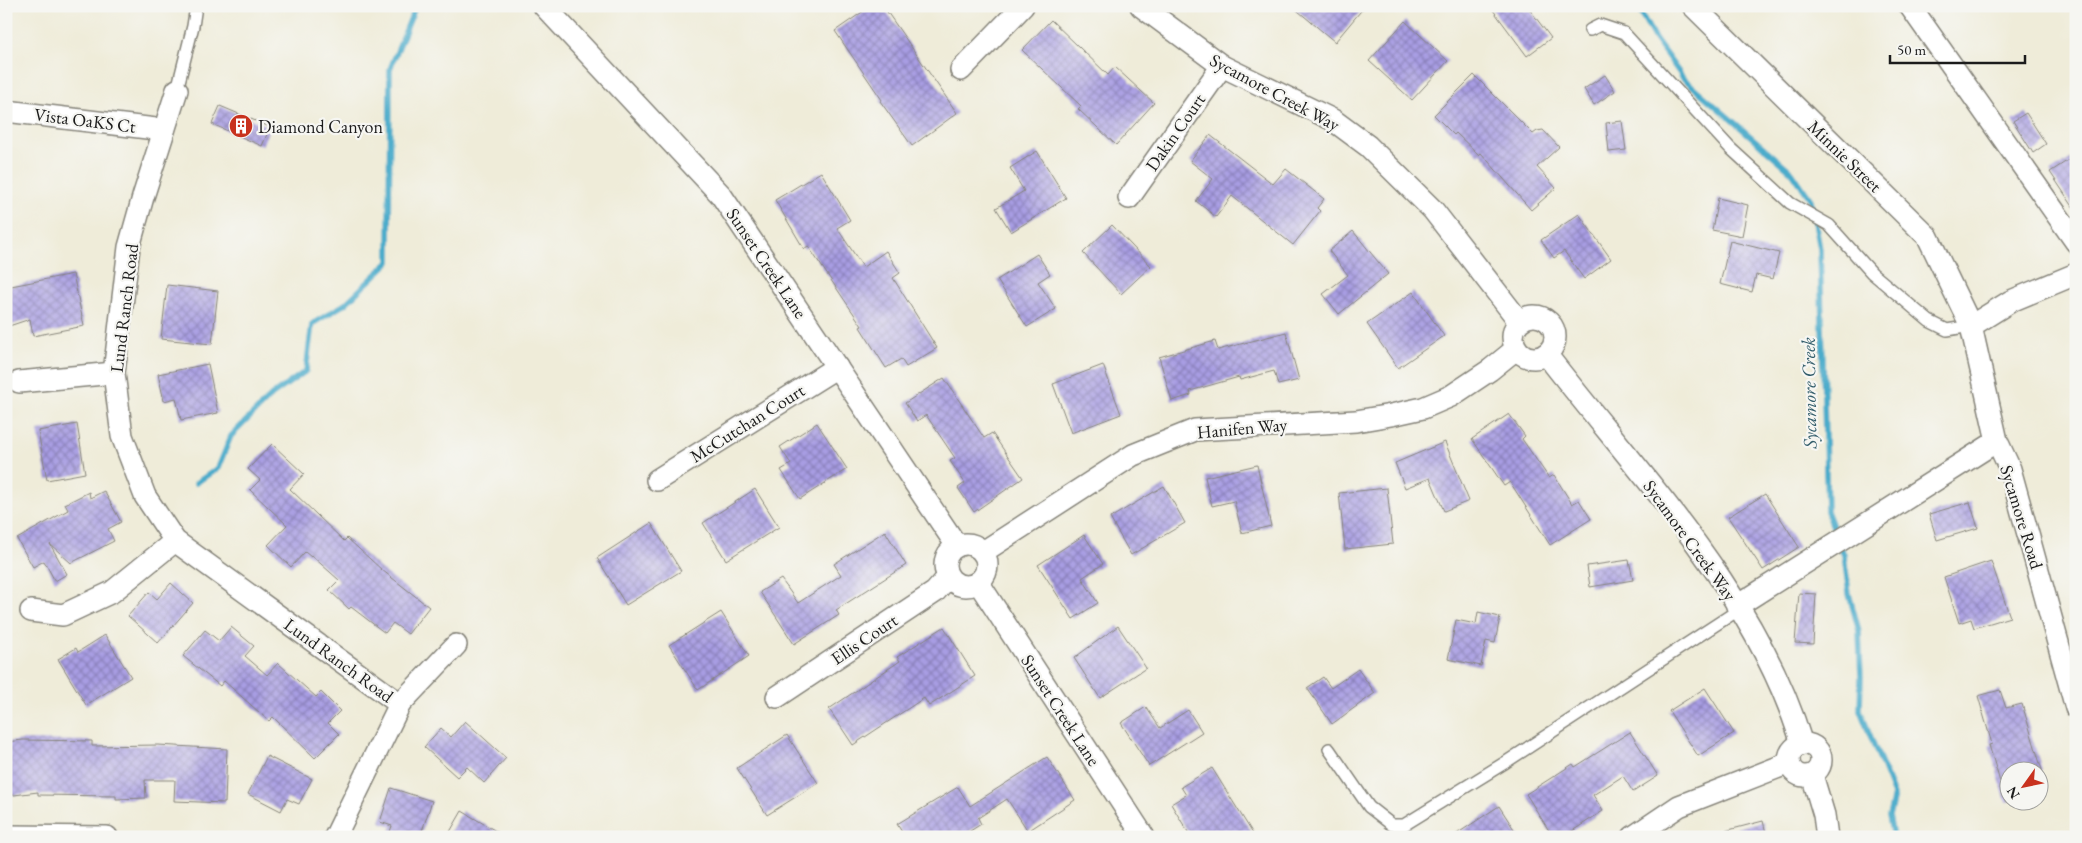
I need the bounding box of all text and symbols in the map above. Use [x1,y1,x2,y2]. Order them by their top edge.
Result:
scale bar [1890,32,2024,64]
text: 50 m [1897,40,1926,59]
street label: Sycamore Creek Way [1206,48,1344,136]
street label: Dakin Court [1140,88,1210,175]
street label: Vista OaKS Ct [33,102,137,138]
building icon: Diamond Canyon [228,113,254,139]
place label: Diamond Canyon [258,115,383,138]
street label: Minnie Street [1803,115,1887,197]
street label: Sunset Creek Lane [722,203,812,323]
street label: Lund Ranch Road [105,241,143,374]
water label: Sycamore Creek [1796,337,1822,450]
street label: McCutchan Court [685,378,809,467]
street label: Hanifen Way [1196,413,1288,443]
street label: Sycamore Road [1995,462,2049,573]
street label: Sycamore Creek Way [1638,475,1742,605]
street label: Ellis Court [826,608,902,670]
street label: Lund Ranch Road [280,613,399,708]
street label: Sunset Creek Lane [1016,650,1106,770]
north arrow [2000,760,2050,810]
text: N [2002,783,2024,803]

